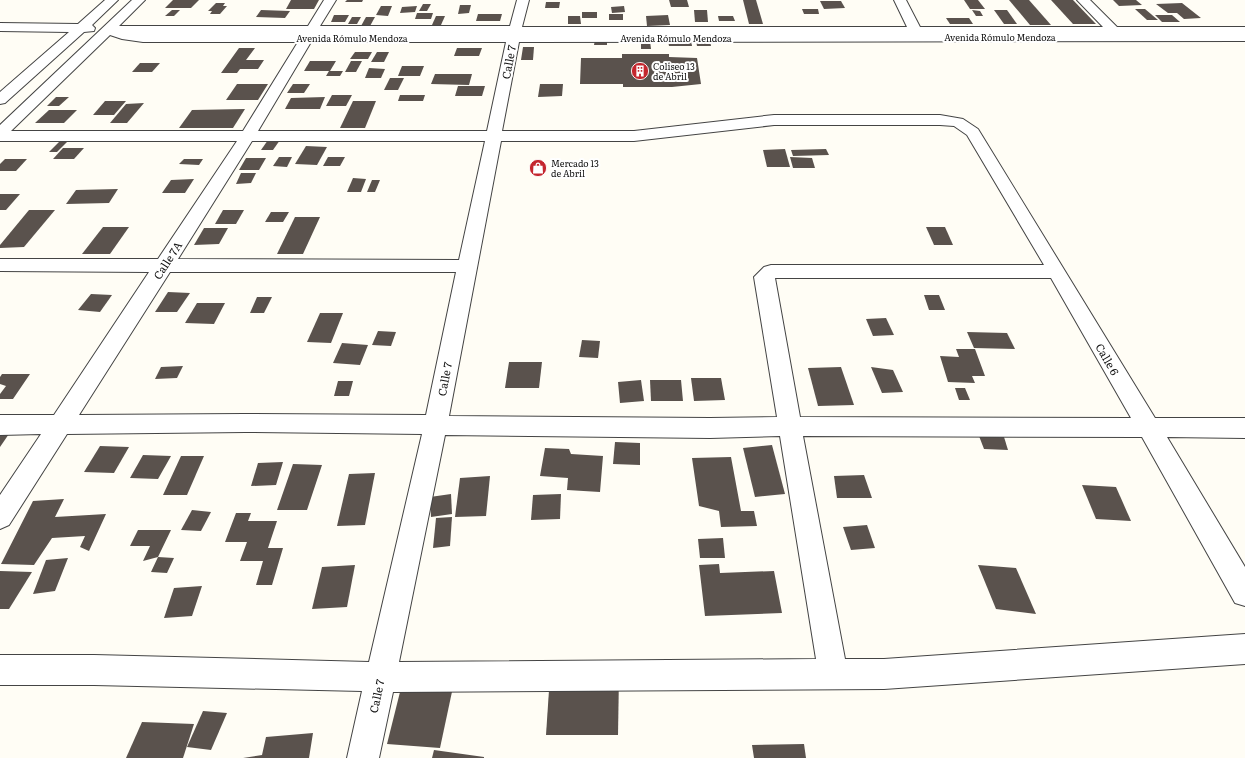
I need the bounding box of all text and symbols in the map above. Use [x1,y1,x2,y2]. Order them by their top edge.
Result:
street label: Avenida Rómulo Mendoza [944,30,1056,44]
street label: Avenida Rómulo Mendoza [296,31,408,45]
street label: Avenida Rómulo Mendoza [620,31,732,45]
street label: Calle 7 [497,43,519,80]
place label: Coliseo 13 de Abril [653,59,695,83]
building icon: Coliseo 13 de Abril [630,61,650,81]
place label: Mercado 13 de Abril [551,156,599,180]
shop icon: Mercado 13 de Abril [528,158,548,178]
street label: Calle 7A [149,238,185,282]
street label: Calle 6 [1092,340,1124,378]
street label: Calle 7 [433,360,455,397]
street label: Calle 7 [365,677,387,714]

